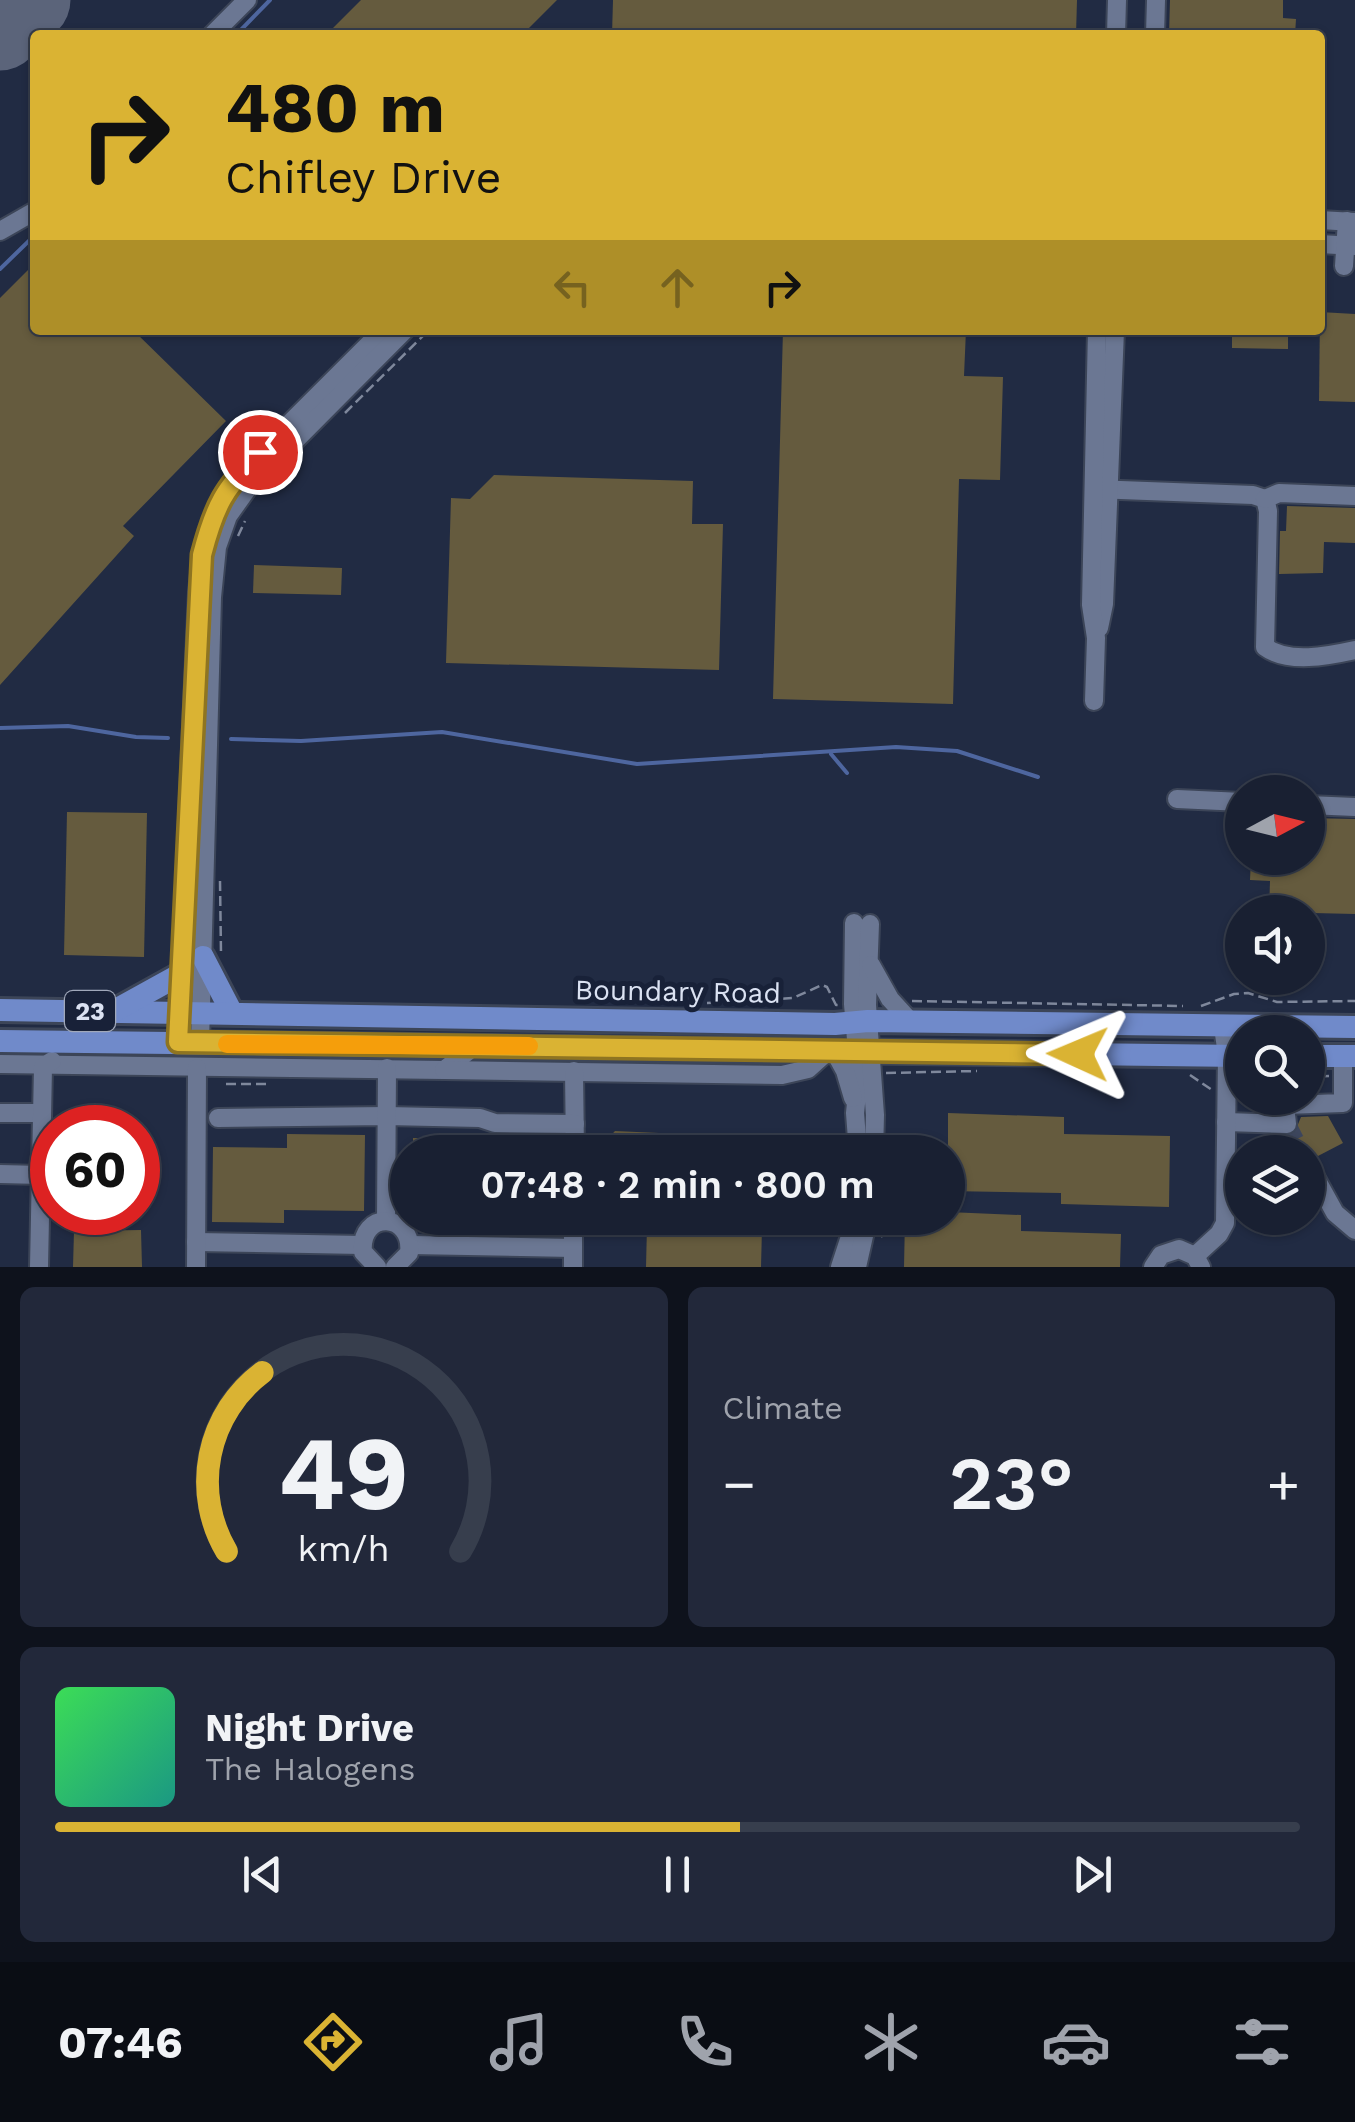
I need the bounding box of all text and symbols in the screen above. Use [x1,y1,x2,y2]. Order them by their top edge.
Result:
text: 480 m [225,67,445,149]
icon: right [60,70,190,200]
text: Chifley Drive [225,151,501,204]
icon: left [545,260,600,315]
icon: ahead [650,260,705,315]
icon: right [755,260,810,315]
pin [218,410,303,495]
icon: arrive [233,425,288,480]
north arrow [1225,775,1325,875]
map controls [1225,775,1325,1235]
button: sound [1225,895,1325,995]
street label: Boundary Road [575,973,781,1010]
road number: 23 [65,991,115,1031]
position arrow [1026,1002,1130,1106]
button: search [1225,1015,1325,1115]
speed limit sign: 60 [30,1105,160,1235]
button: layers [1225,1135,1325,1235]
text: 07:48 · 2 min · 800 m [480,1163,875,1207]
text: Climate [723,1389,843,1427]
text: 49 [278,1412,409,1534]
text: 23° [949,1439,1074,1527]
text: − [723,1452,756,1516]
text: + [1267,1452,1300,1516]
text: km/h [298,1528,390,1570]
text: Night Drive [205,1706,414,1750]
text: The Halogens [205,1750,415,1788]
icon: previous [235,1847,290,1902]
icon: pause [650,1847,705,1902]
icon: next [1065,1847,1120,1902]
icon: directions [298,2007,368,2077]
icon: music [484,2007,554,2077]
icon: phone [670,2007,740,2077]
icon: climate [856,2007,926,2077]
icon: car [1041,2007,1111,2077]
icon: filters [1227,2007,1297,2077]
text: 07:46 [58,2016,183,2069]

